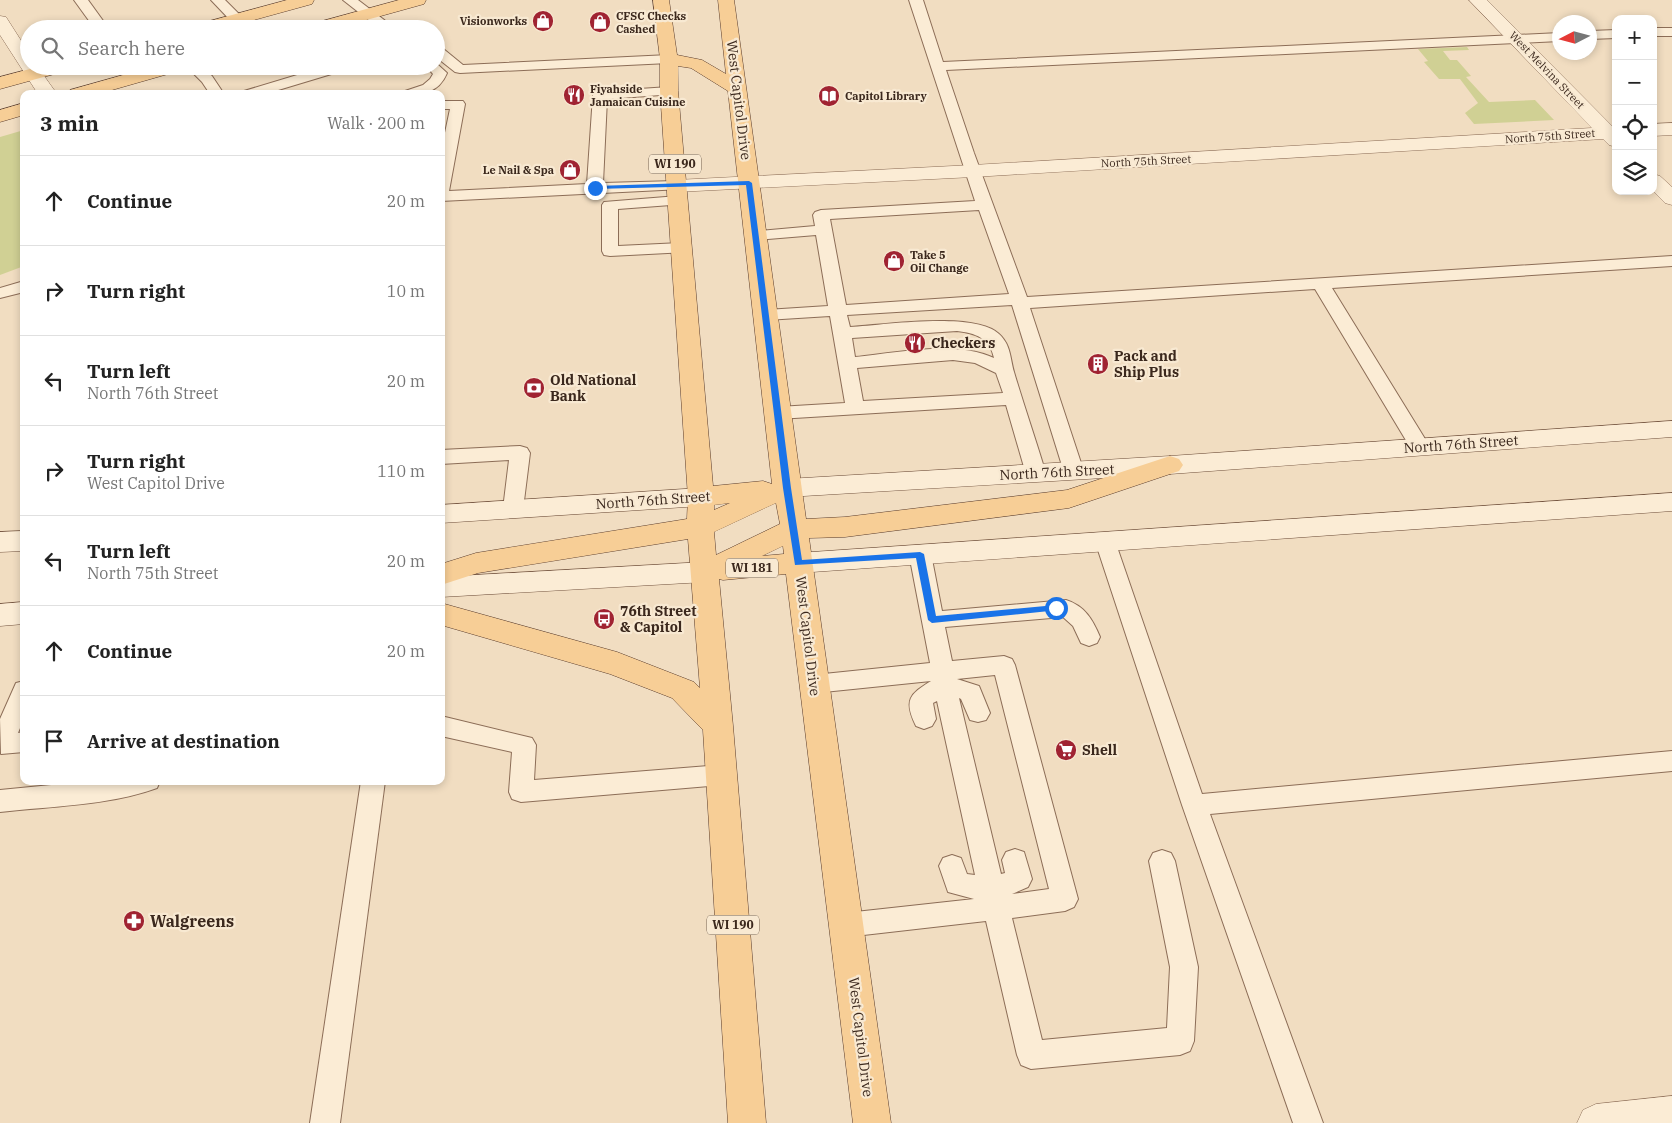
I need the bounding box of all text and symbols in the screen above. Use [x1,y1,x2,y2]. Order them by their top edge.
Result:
shop icon: Visionworks [531,9,555,33]
place label: CFSC Checks Cashed [616,9,686,36]
shop icon: CFSC Checks Cashed [588,10,612,34]
place label: Visionworks [460,14,527,28]
north arrow [1552,15,1597,60]
map controls [1612,15,1657,195]
button: + [1612,15,1657,60]
search box [20,20,445,75]
street label: West Melvina Street [1506,28,1588,112]
icon: search [38,34,66,62]
text: Search here [78,36,185,60]
street label: West Capitol Drive [723,39,755,161]
button: − [1612,60,1657,105]
place label: Fiyahside Jamaican Cuisine [590,82,685,109]
restaurant icon: Fiyahside Jamaican Cuisine [562,83,586,107]
library icon: Capitol Library [817,84,841,108]
place label: Capitol Library [845,89,928,103]
button: locate [1612,105,1657,150]
text: 3 min [40,109,99,137]
text: Walk · 200 m [327,113,425,133]
street label: North 75th Street [1504,126,1596,146]
button: layers [1612,150,1657,195]
street label: North 75th Street [1101,152,1192,170]
road number: WI 190 [649,154,701,173]
shop icon: Le Nail & Spa [558,158,582,182]
place label: Le Nail & Spa [483,163,554,177]
route end [584,177,607,200]
icon: ahead [40,187,68,215]
text: Continue [87,189,172,213]
text: 20 m [387,191,425,211]
place label: Take 5 Oil Change [910,248,969,275]
shop icon: Take 5 Oil Change [882,249,906,273]
icon: right [40,277,68,305]
text: Turn right [87,279,185,303]
text: 10 m [387,281,425,301]
restaurant icon: Checkers [903,331,927,355]
place label: Checkers [931,334,995,352]
place label: Pack and Ship Plus [1114,347,1179,381]
building icon: Pack and Ship Plus [1086,352,1110,376]
text: Turn left [87,359,170,383]
icon: left [40,367,68,395]
text: 20 m [387,371,425,391]
place label: Old National Bank [550,371,637,405]
bank icon: Old National Bank [522,376,546,400]
text: North 76th Street [87,383,218,403]
street label: North 76th Street [1403,431,1519,457]
text: Turn right [87,449,185,473]
icon: right [40,457,68,485]
street label: North 76th Street [999,460,1115,484]
text: 110 m [377,461,425,481]
text: West Capitol Drive [87,473,225,493]
street label: North 76th Street [595,487,711,513]
text: Turn left [87,539,170,563]
icon: left [40,547,68,575]
text: 20 m [387,551,425,571]
road number: WI 181 [726,558,778,578]
text: North 75th Street [87,563,218,583]
street label: West Capitol Drive [792,575,824,697]
route start [1045,597,1068,620]
place label: 76th Street & Capitol [620,602,696,636]
bus stop icon: 76th Street & Capitol [592,607,616,631]
icon: ahead [40,637,68,665]
text: Continue [87,639,172,663]
text: 20 m [387,641,425,661]
icon: arrive [40,727,68,755]
text: Arrive at destination [87,729,280,753]
supermarket icon: Shell [1054,738,1078,762]
place label: Shell [1082,741,1117,759]
pharmacy icon: Walgreens [122,909,146,933]
place label: Walgreens [150,911,234,931]
road number: WI 190 [707,916,759,934]
street label: West Capitol Drive [845,976,877,1098]

